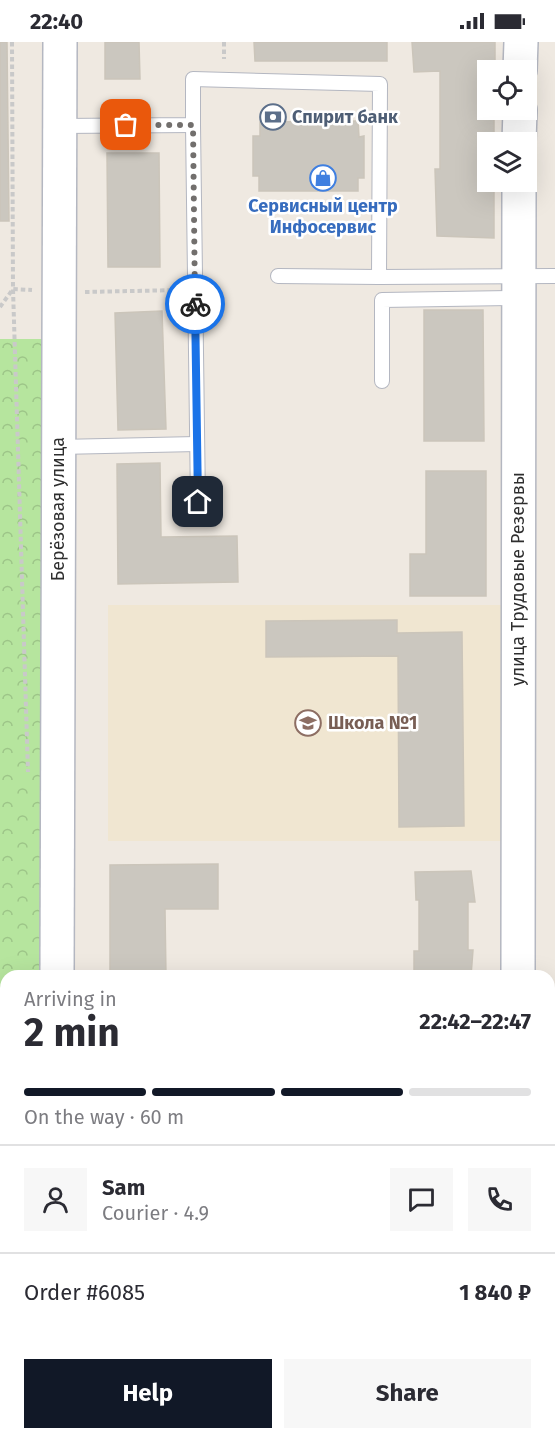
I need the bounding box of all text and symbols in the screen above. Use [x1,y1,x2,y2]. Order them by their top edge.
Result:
text: 22:40 [30,8,83,35]
map controls [477,60,537,192]
button: locate [477,60,537,120]
pin [100,99,151,150]
bank icon: Спирит банк [258,102,288,132]
place label: Спирит банк [292,106,398,128]
icon: bag [109,108,142,141]
button: layers [477,132,537,192]
shop icon: Сервисный центр Инфосервис [308,163,338,193]
place label: Сервисный центр Инфосервис [248,195,398,238]
courier [165,274,225,334]
icon: bike [179,288,212,321]
street label: Берёзовая улица [47,437,69,581]
street label: улица Трудовые Резервы [507,472,529,686]
pin [172,476,223,527]
icon: home [181,485,214,518]
school or university icon: Школа №1 [293,708,323,738]
place label: Школа №1 [328,712,417,734]
text: Arriving in [24,987,117,1011]
text: 22:42–22:47 [419,1008,531,1035]
text: 2 min [24,1010,120,1056]
text: On the way · 60 m [24,1105,184,1129]
button: person [24,1168,87,1231]
button: chat [390,1168,453,1231]
button: phone [468,1168,531,1231]
text: Sam [102,1174,145,1201]
text: Courier · 4.9 [102,1201,209,1225]
text: Order #6085 [24,1279,145,1306]
text: 1 840 ₽ [459,1279,531,1306]
button: Help [24,1359,272,1428]
button: Share [284,1359,531,1428]

